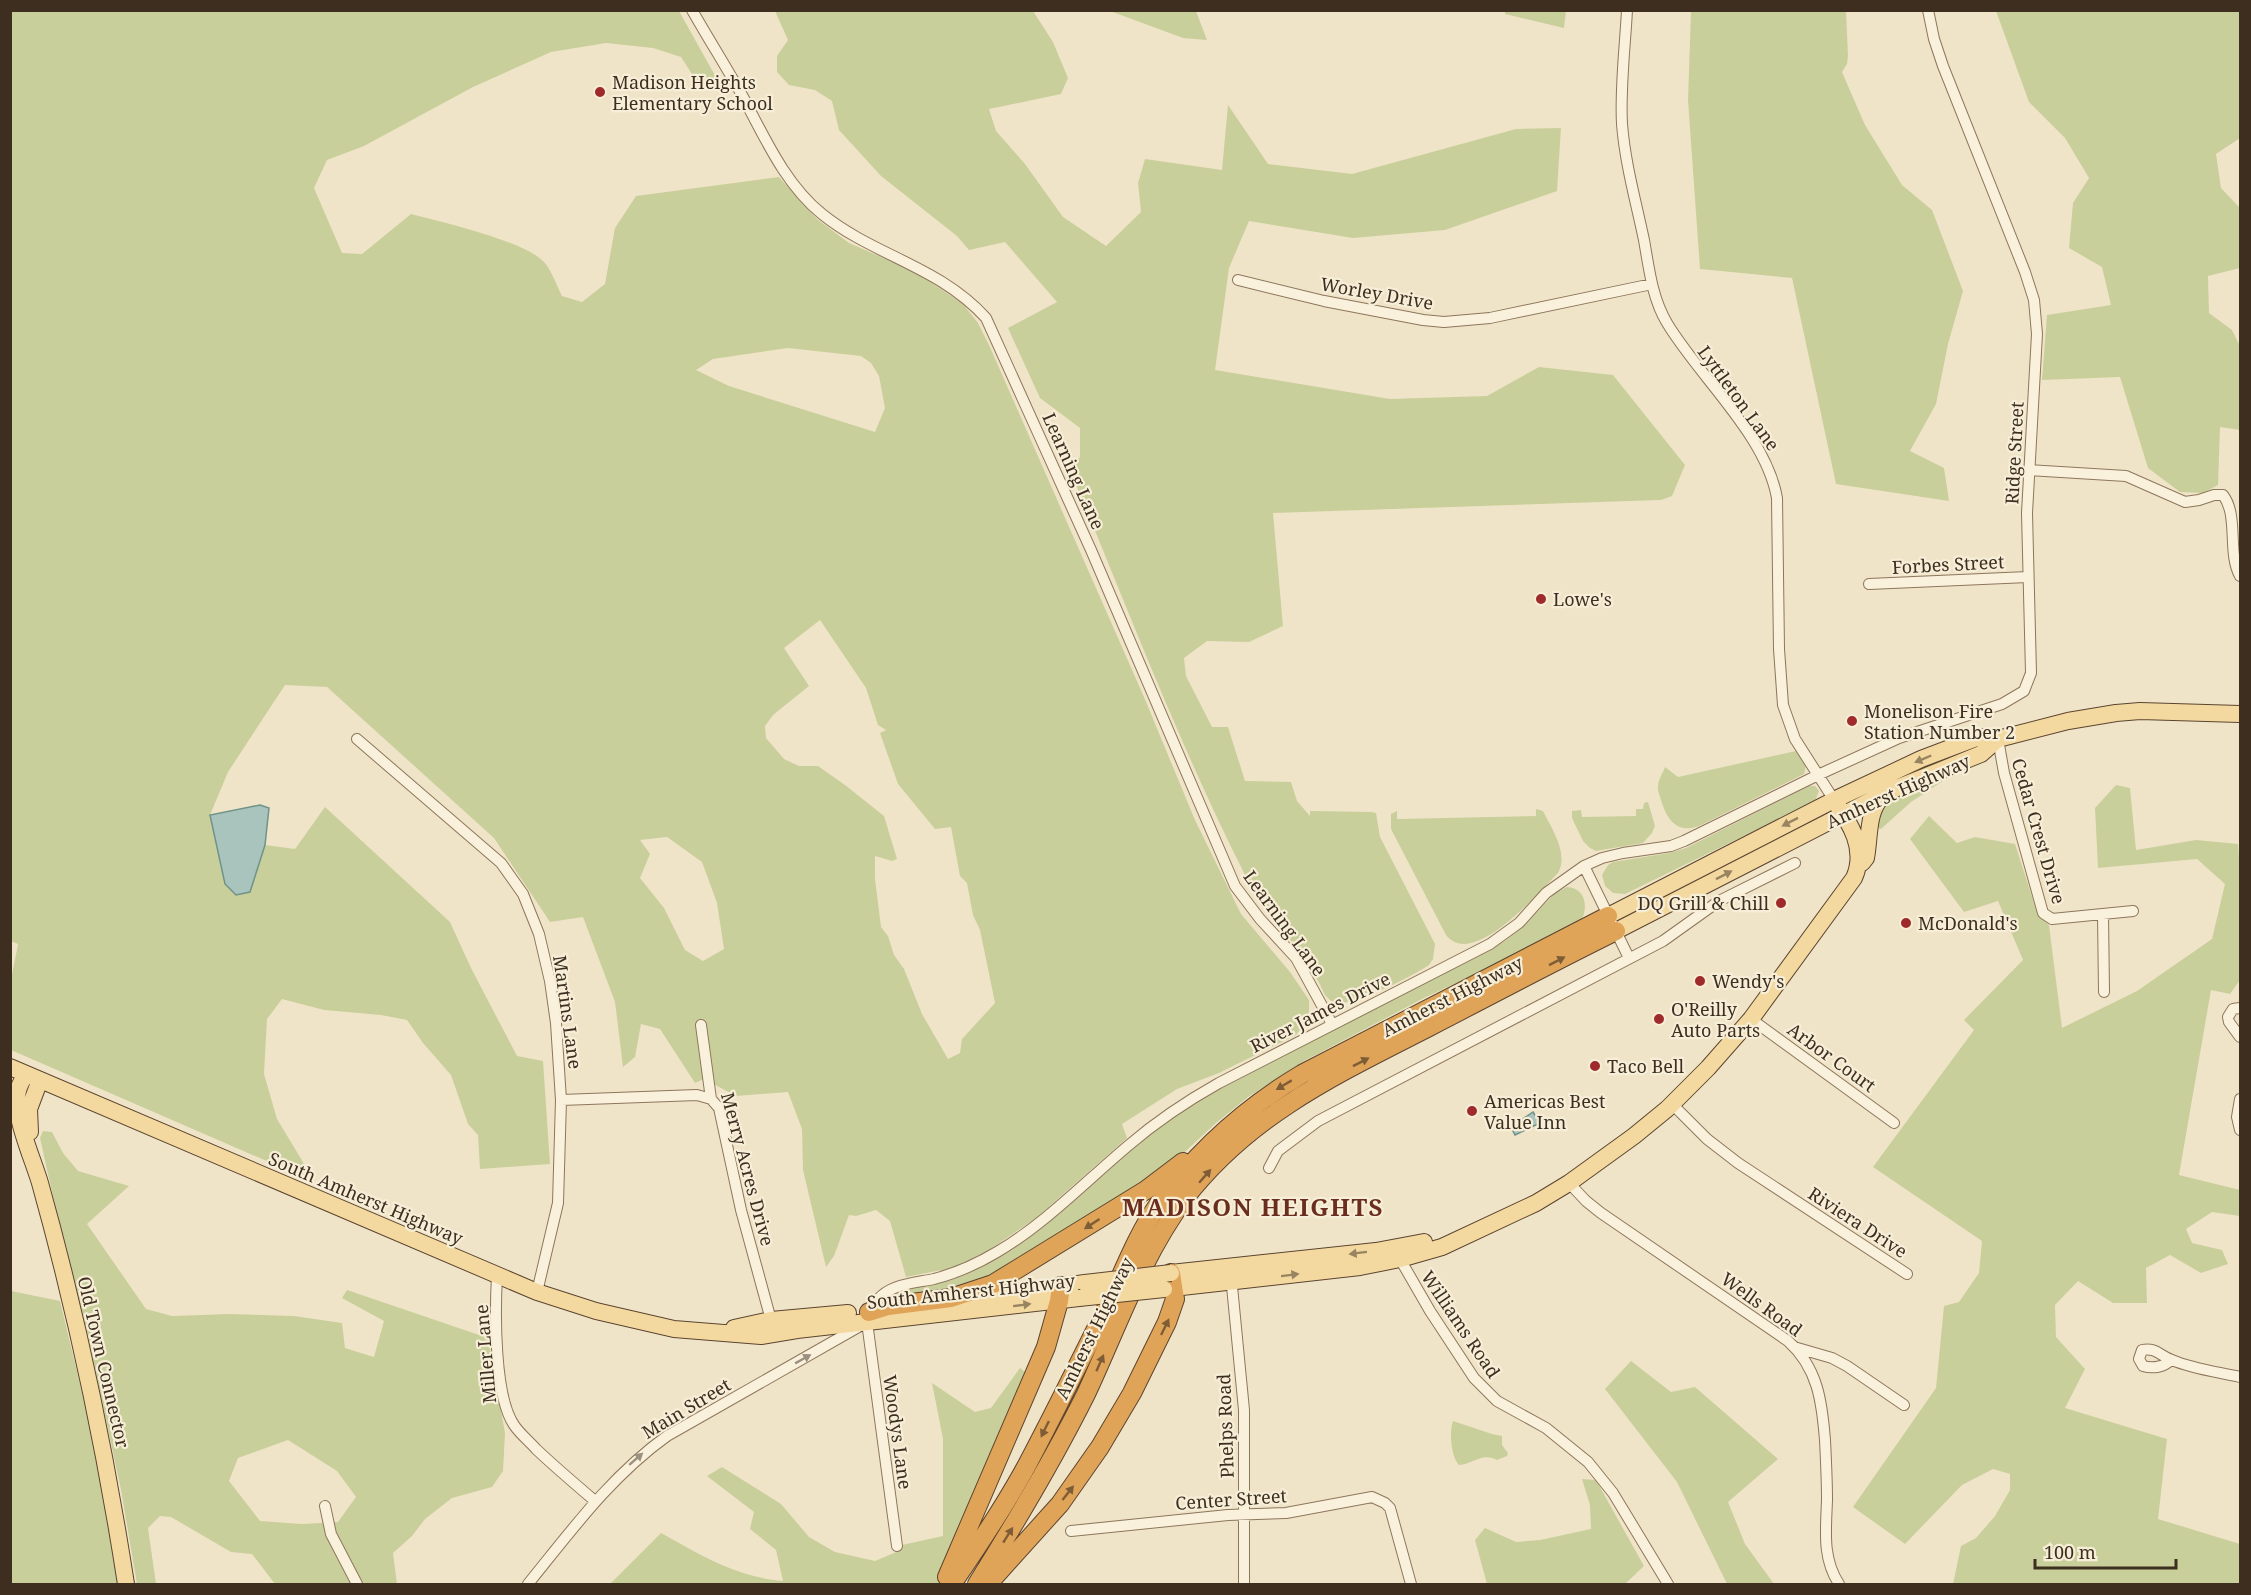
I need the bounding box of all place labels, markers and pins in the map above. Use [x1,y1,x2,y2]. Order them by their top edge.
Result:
place label: Madison Heights Elementary School [612,70,773,115]
marker: Madison Heights Elementary School [593,85,607,99]
place label: Lowe's [1553,587,1612,611]
marker: Lowe's [1534,592,1548,606]
place label: Monelison Fire Station Number 2 [1864,699,2015,744]
marker: Monelison Fire Station Number 2 [1845,714,1859,728]
place label: DQ Grill & Chill [1638,891,1769,915]
marker: DQ Grill & Chill [1774,896,1788,910]
place label: McDonald's [1918,911,2018,935]
marker: McDonald's [1899,916,1913,930]
place label: Wendy's [1712,969,1784,993]
marker: Wendy's [1693,974,1707,988]
place label: O'Reilly Auto Parts [1671,997,1760,1042]
marker: O'Reilly Auto Parts [1652,1012,1666,1026]
place label: Taco Bell [1607,1054,1685,1078]
marker: Taco Bell [1588,1059,1602,1073]
place label: Americas Best Value Inn [1484,1089,1605,1134]
marker: Americas Best Value Inn [1465,1104,1479,1118]

